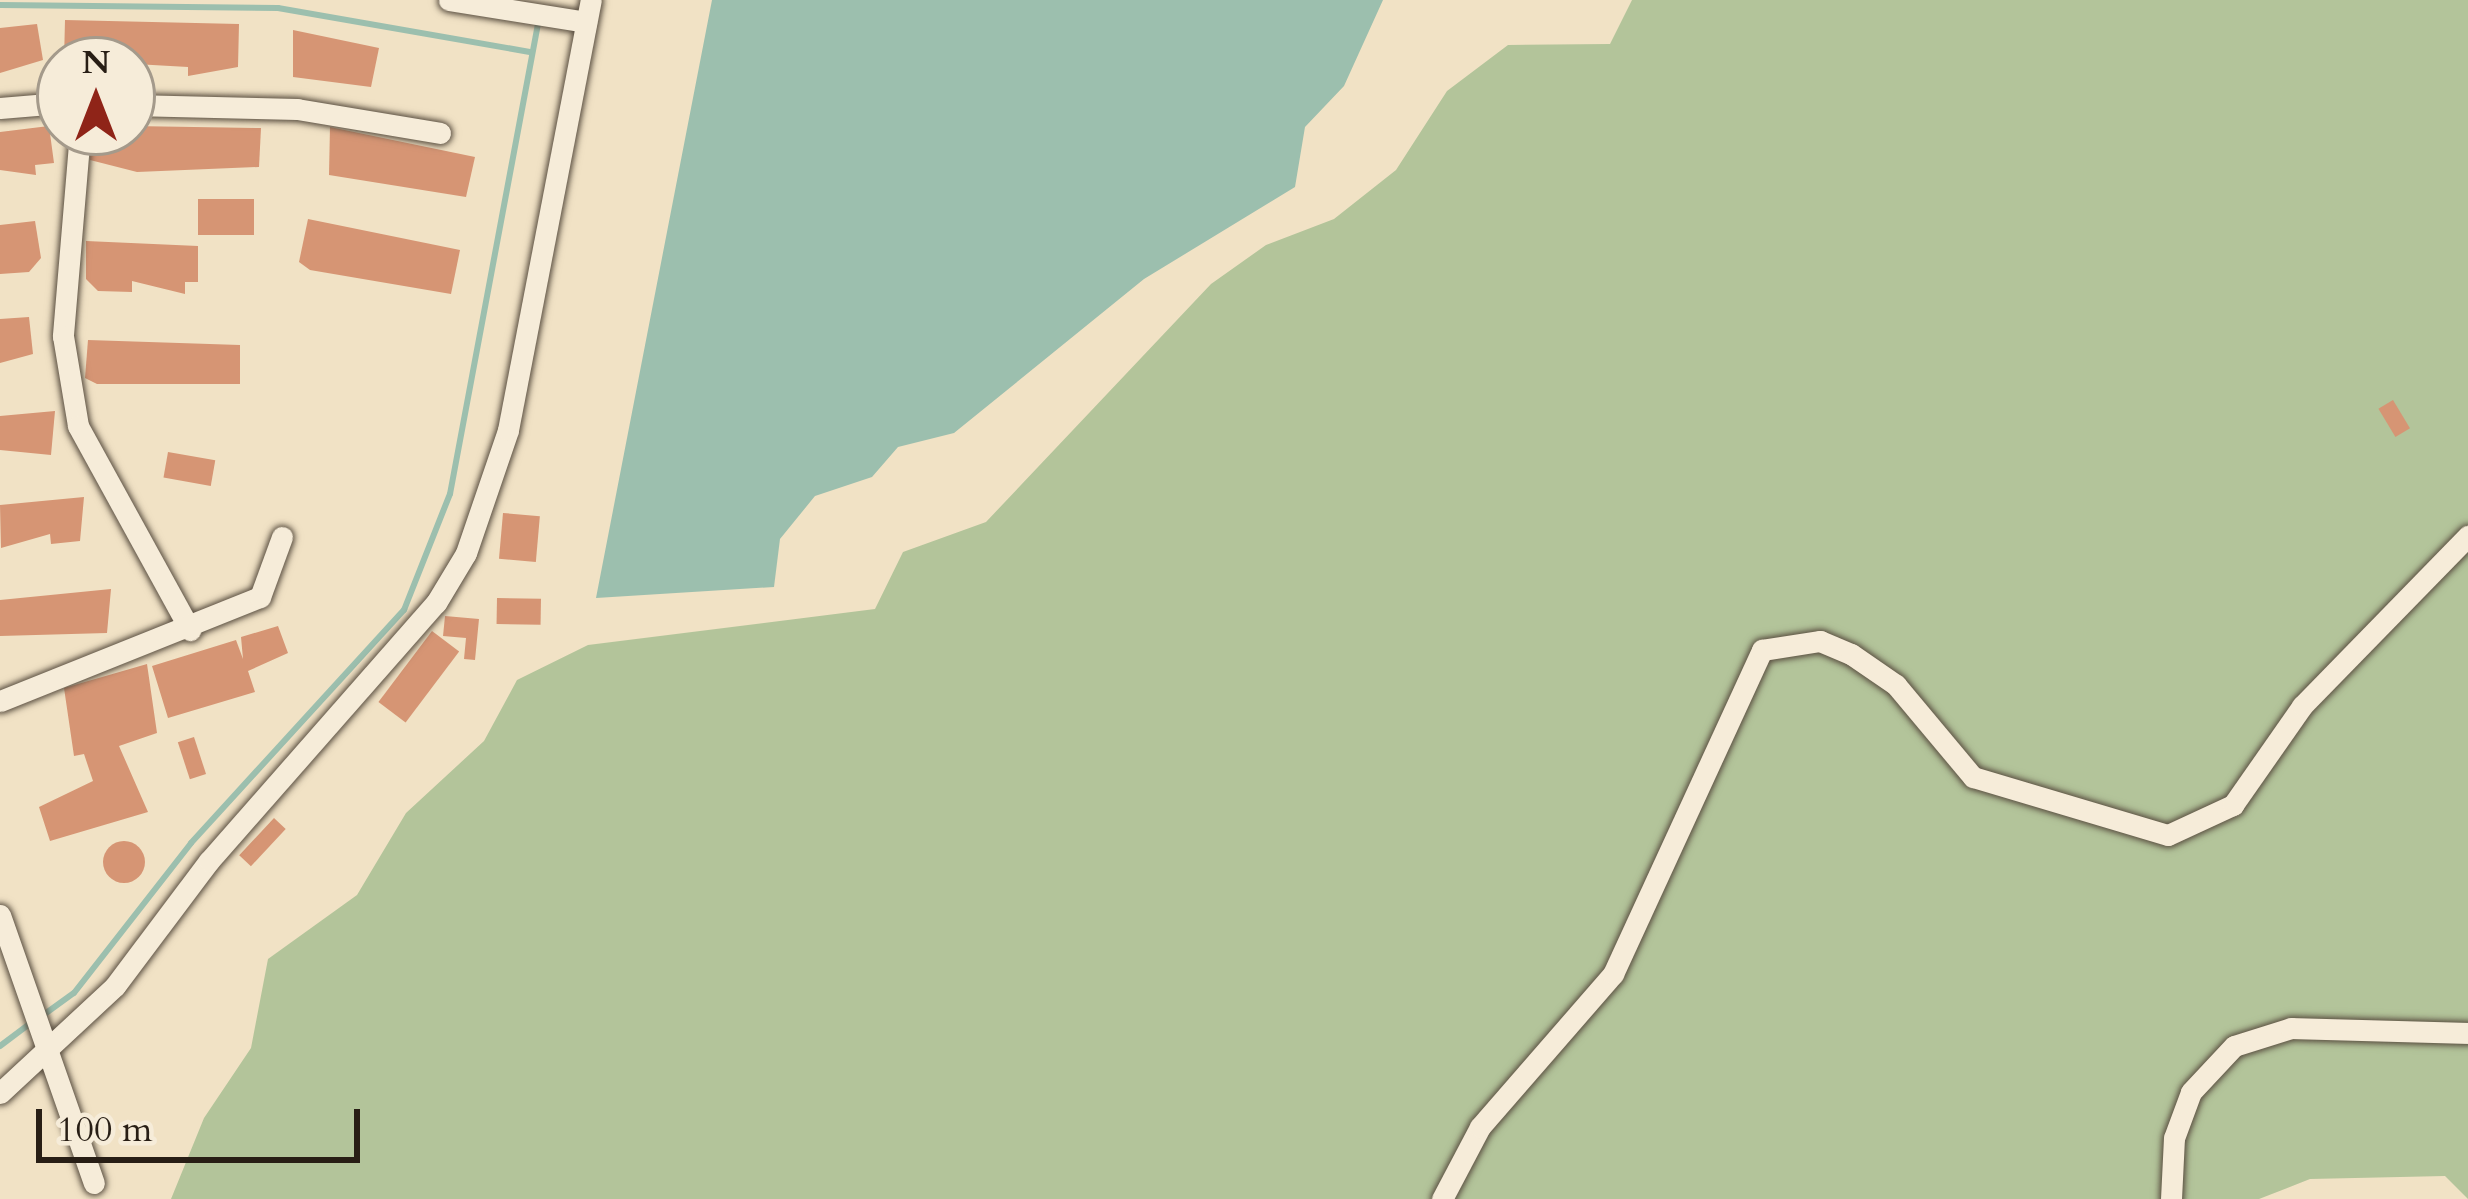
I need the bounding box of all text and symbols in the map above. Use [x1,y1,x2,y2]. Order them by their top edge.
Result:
north arrow [36,36,156,156]
text: N [82,40,110,85]
scale bar [42,1085,366,1159]
text: 100 m [57,1105,152,1154]

